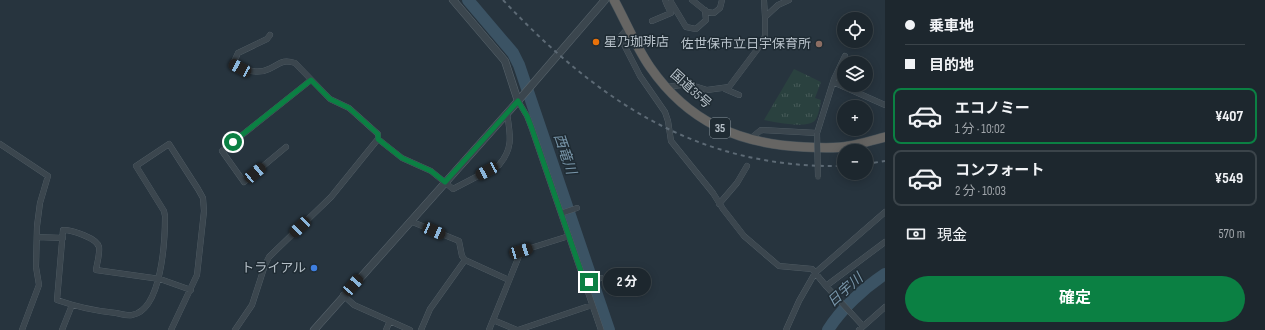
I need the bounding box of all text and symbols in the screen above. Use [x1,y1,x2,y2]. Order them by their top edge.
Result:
map controls [837,12,873,180]
button: locate [837,12,873,48]
text: 乗車地 [929,17,974,36]
place label: 星乃珈琲店 [604,34,669,50]
place label: 佐世保市立日宇保育所 [681,36,811,52]
marker: 星乃珈琲店 [591,37,601,47]
marker: 佐世保市立日宇保育所 [814,39,824,49]
button: layers [837,56,873,92]
text: 目的地 [929,56,974,75]
car [227,57,253,79]
street label: 国道35号 [667,66,715,112]
icon: car [907,98,943,134]
text: エコノミー [955,99,1030,118]
button: + [837,100,873,136]
text: ¥407 [1215,107,1243,126]
road number: 35 [710,118,730,138]
text: 1 分 · 10:02 [955,121,1005,137]
water label: 西竜川 [550,131,581,179]
route start [224,133,242,151]
button: − [837,144,873,180]
car [474,160,500,182]
icon: car [907,160,943,196]
car [242,161,268,185]
text: コンフォート [955,161,1045,180]
text: ¥549 [1215,169,1243,188]
text: 2 分 · 10:03 [955,183,1006,199]
car [287,214,313,240]
car [421,221,447,241]
icon: cash [905,223,927,245]
text: 現金 [937,226,967,245]
text: 570 m [1218,226,1245,242]
car [508,242,534,260]
place label: トライアル [241,260,306,276]
marker: トライアル [309,263,319,273]
callout: 2 分 [603,268,651,296]
water label: 日宇川 [824,268,868,310]
car [341,272,365,298]
route end [580,273,598,291]
text: 2 分 [617,274,637,290]
button: 確定 [905,276,1245,322]

